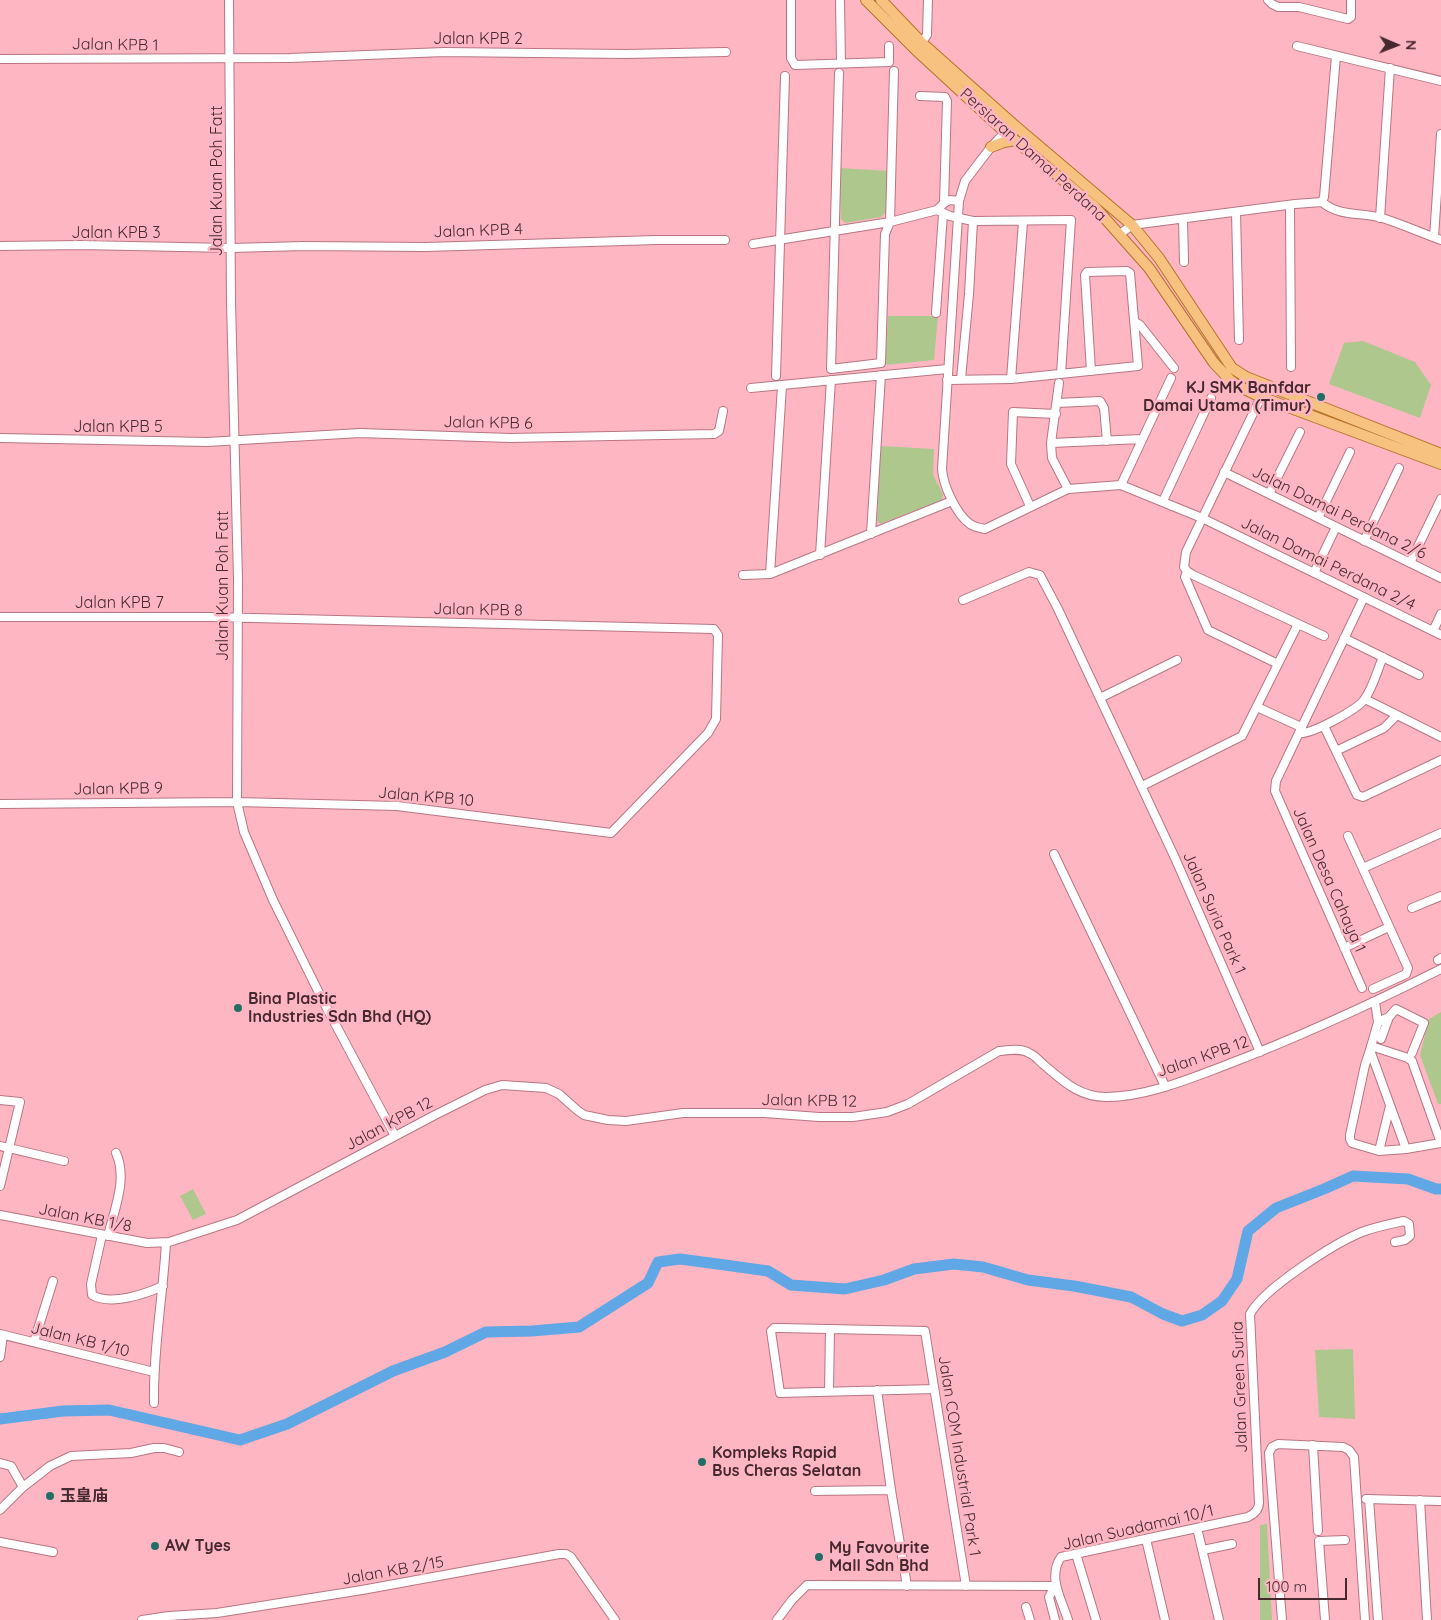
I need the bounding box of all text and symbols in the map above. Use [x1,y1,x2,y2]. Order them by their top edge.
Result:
north arrow [1371,20,1421,70]
street label: Jalan KPB 2 [433,29,523,49]
street label: Jalan KPB 1 [71,35,159,55]
text: N [1402,40,1420,51]
street label: Persiaran Damai Perdana [956,84,1110,226]
street label: Jalan Kuan Poh Fatt [207,106,227,256]
street label: Jalan KPB 4 [433,220,523,242]
street label: Jalan KPB 3 [71,223,161,243]
place label: KJ SMK Banfdar Damai Utama (Timur) [1143,378,1311,416]
marker: KJ SMK Banfdar Damai Utama (Timur) [1315,391,1327,403]
street label: Jalan KPB 6 [443,413,533,433]
street label: Jalan KPB 5 [73,417,163,437]
street label: Jalan Damai Perdana 2/6 [1249,462,1429,564]
street label: Jalan Kuan Poh Fatt [213,511,233,661]
street label: Jalan Damai Perdana 2/4 [1238,513,1418,615]
street label: Jalan KPB 7 [74,593,164,613]
street label: Jalan KPB 8 [433,600,523,620]
street label: Jalan KPB 9 [73,779,163,799]
street label: Jalan KPB 10 [377,783,475,811]
street label: Jalan Desa Cahaya 1 [1288,805,1370,955]
street label: Jalan Suria Park 1 [1178,849,1250,977]
place label: Bina Plastic Industries Sdn Bhd (HQ) [248,989,431,1027]
marker: Bina Plastic Industries Sdn Bhd (HQ) [232,1002,244,1014]
street label: Jalan KPB 12 [1155,1032,1251,1082]
street label: Jalan KPB 12 [761,1091,857,1111]
street label: Jalan KPB 12 [342,1093,436,1155]
street label: Jalan KB 1/8 [37,1200,133,1236]
street label: Jalan KB 1/10 [29,1318,131,1362]
street label: Jalan Green Suria [1228,1321,1252,1453]
street label: Jalan COM Industrial Park 1 [934,1354,984,1558]
place label: Kompleks Rapid Bus Cheras Selatan [712,1443,861,1481]
marker: Kompleks Rapid Bus Cheras Selatan [696,1456,708,1468]
place label: 玉皇庙 [60,1486,108,1506]
marker: 玉皇庙 [44,1490,56,1502]
street label: Jalan Suadamai 10/1 [1060,1501,1216,1555]
place label: AW Tyes [165,1536,231,1556]
place label: My Favourite Mall Sdn Bhd [829,1538,929,1576]
marker: AW Tyes [149,1540,161,1552]
marker: My Favourite Mall Sdn Bhd [813,1551,825,1563]
street label: Jalan KB 2/15 [340,1553,446,1589]
scale bar [1261,1568,1350,1600]
text: 100 m [1266,1577,1307,1596]

